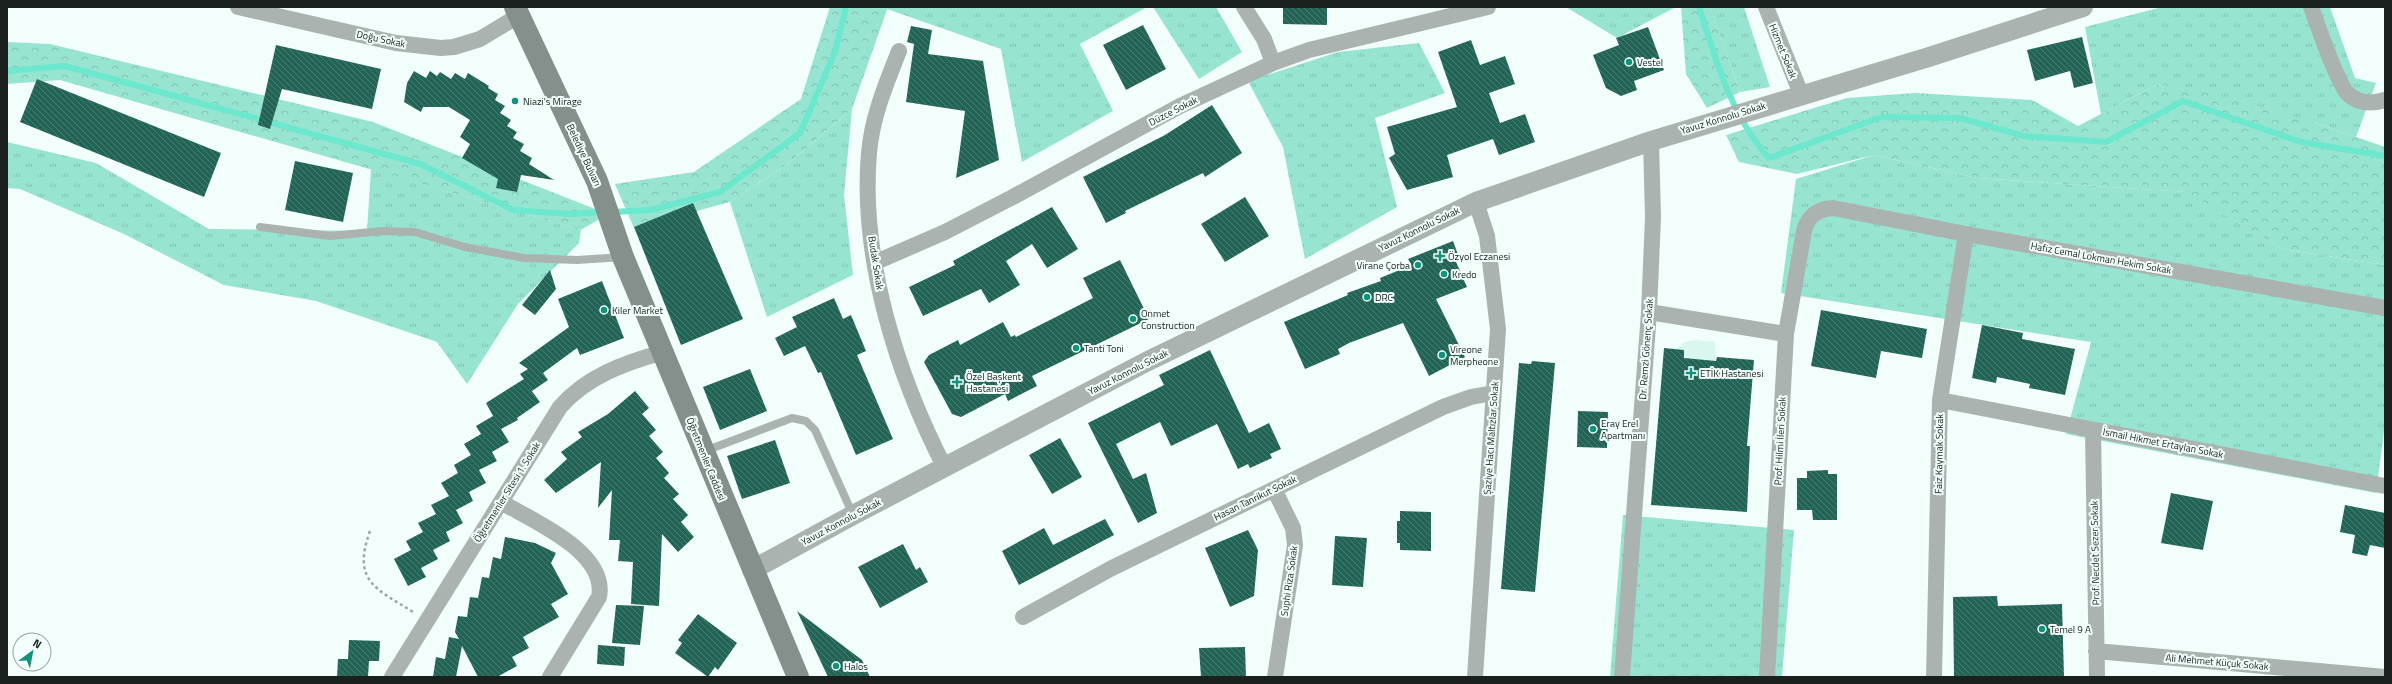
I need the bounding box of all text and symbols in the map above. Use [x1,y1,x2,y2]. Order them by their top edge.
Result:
street label: Hizmet Sokak [1765,21,1801,81]
street label: Doğu Sokak [355,27,407,52]
place label: Vestel [1637,55,1663,70]
marker: Vestel [1624,57,1634,67]
street label: Düzce Sokak [1146,92,1200,130]
place label: Niazi's Mirage [523,94,582,109]
marker: Niazi's Mirage [510,96,520,106]
street label: Yavuz Konnolu Sokak [1678,98,1768,138]
street label: Belediye Bulvarı [563,121,605,189]
street label: Yavuz Konnolu Sokak [1376,203,1462,255]
street label: Budak Sokak [864,235,888,291]
street label: Hafiz Cemal Lokman Hekim Sokak [2029,238,2173,278]
place label: Özyol Eczanesi [1448,249,1510,264]
marker: Özyol Eczanesi [1435,251,1445,261]
place label: Virane Çorba [1357,258,1410,273]
marker: Virane Çorba [1413,260,1423,270]
place label: Kredo [1452,267,1477,282]
marker: Kredo [1439,269,1449,279]
place label: DRC [1375,290,1394,305]
marker: DRC [1362,292,1372,302]
street label: Dr. Remzi Gönenç Sokak [1635,298,1657,400]
place label: Kiler Market [612,303,663,318]
marker: Kiler Market [599,305,609,315]
place label: Onmet Construction [1141,306,1195,333]
marker: Onmet Construction [1128,314,1138,324]
place label: Tanti Toni [1084,341,1124,356]
place label: Vireone Merpheone [1450,342,1498,369]
marker: Tanti Toni [1071,343,1081,353]
street label: Yavuz Konnolu Sokak [1085,345,1171,399]
marker: Vireone Merpheone [1437,350,1447,360]
place label: ETİK Hastanesi [1700,366,1763,381]
marker: ETİK Hastanesi [1685,367,1697,379]
place label: Özel Başkent Hastanesi [966,369,1022,396]
marker: Özel Başkent Hastanesi [951,376,963,388]
street label: Şaziye Hacı Maltızlar Sokak [1480,380,1502,495]
street label: Prof. Hilmi İleri Sokak [1770,396,1790,486]
street label: Faiz Kaymak Sokak [1931,414,1947,494]
street label: Öğretmenler Caddesi [682,415,730,503]
place label: Eray Erel Apartmanı [1601,416,1645,443]
marker: Eray Erel Apartmanı [1588,424,1598,434]
street label: İsmail Hikmet Ertaylan Sokak [2101,424,2225,462]
street label: Öğretmenler Sitesi 1. Sokak [470,439,544,545]
street label: Hasan Tanrikut Sokak [1211,471,1299,525]
street label: Yavuz Konnolu Sokak [798,495,884,549]
street label: Prof. Necdet Sezer Sokak [2087,500,2103,606]
street label: Suphi Riza Sokak [1277,545,1301,617]
place label: Temel 9 A [2050,622,2091,637]
marker: Temel 9 A [2037,624,2047,634]
north arrow [12,632,52,672]
text: N [30,635,45,652]
street label: Ali Mehmet Küçuk Sokak [2165,650,2269,674]
place label: Halos [844,659,868,674]
marker: Halos [831,661,841,671]

